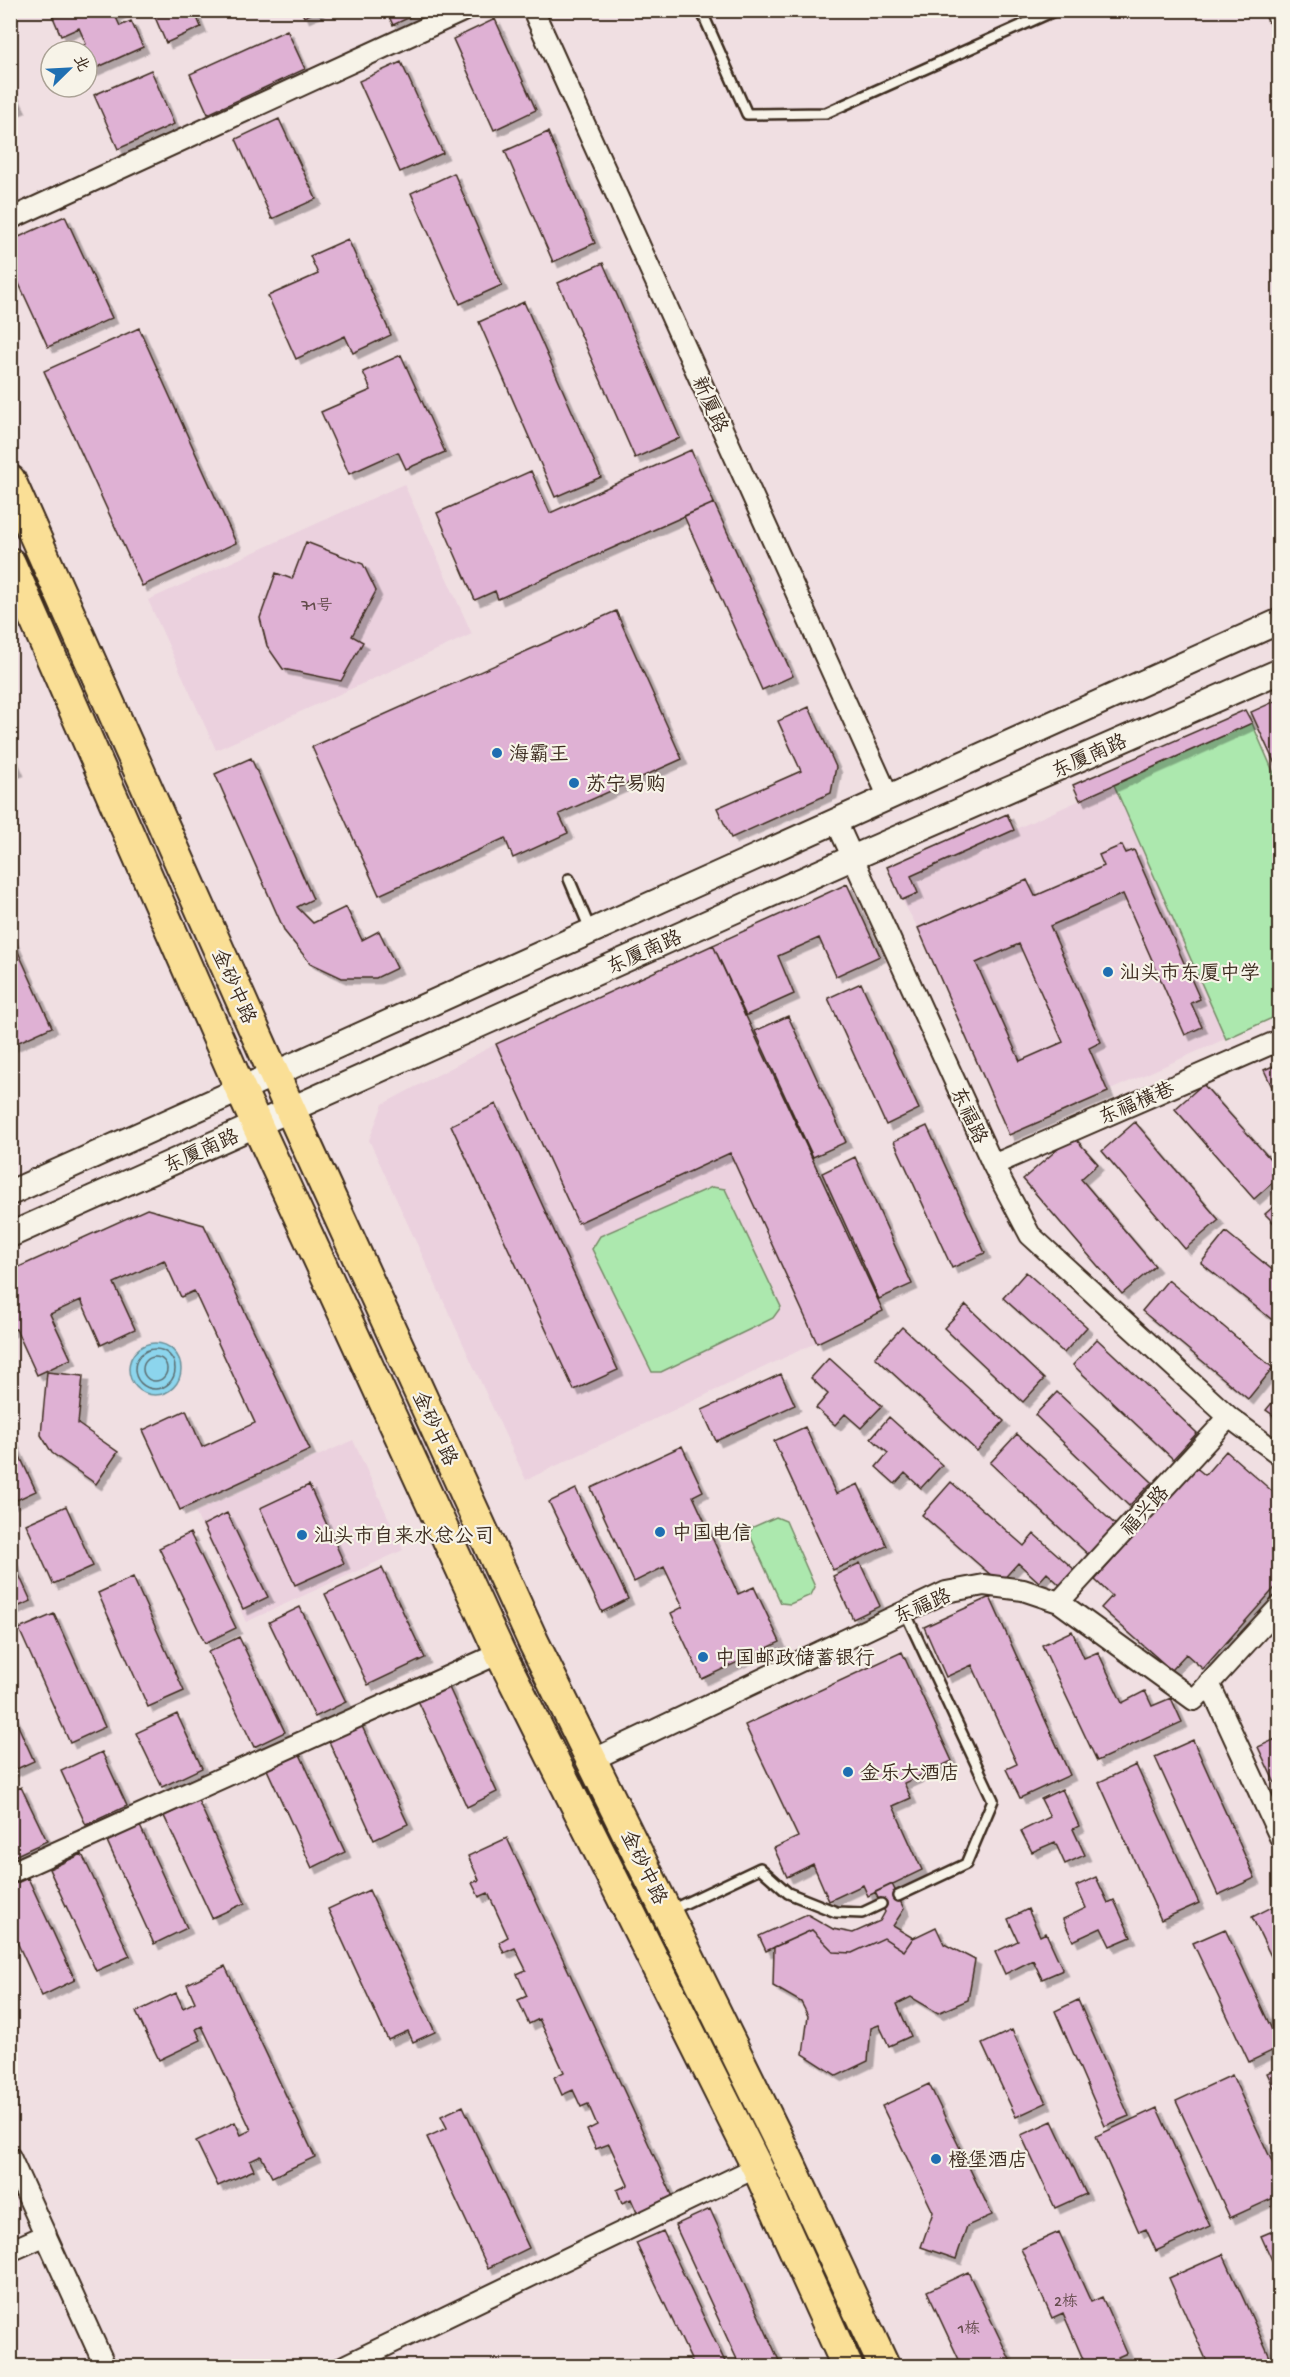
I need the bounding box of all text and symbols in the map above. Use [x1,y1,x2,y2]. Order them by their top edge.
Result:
north arrow [39,39,99,99]
text: 北 [68,53,92,76]
street label: 新厦路 [685,373,733,438]
house number: 71号 [301,597,332,617]
street label: 东厦南路 [1048,729,1133,785]
place label: 海霸王 [509,743,569,768]
marker: 海霸王 [490,746,504,760]
place label: 苏宁易购 [586,773,666,798]
marker: 苏宁易购 [567,776,581,790]
street label: 东厦南路 [603,925,688,981]
street label: 金砂中路 [205,945,261,1030]
place label: 汕头市东厦中学 [1120,962,1260,987]
marker: 汕头市东厦中学 [1101,965,1115,979]
street label: 东福横巷 [1095,1077,1180,1131]
street label: 东福路 [944,1084,992,1149]
street label: 东厦南路 [160,1124,245,1180]
street label: 金砂中路 [406,1388,462,1471]
street label: 福兴路 [1116,1481,1176,1542]
place label: 中国电信 [672,1522,752,1547]
place label: 汕头市自来水总公司 [314,1525,494,1550]
marker: 中国电信 [653,1525,667,1539]
marker: 汕头市自来水总公司 [295,1528,309,1542]
street label: 东福路 [890,1584,956,1631]
place label: 中国邮政储蓄银行 [715,1647,875,1672]
marker: 中国邮政储蓄银行 [696,1650,710,1664]
place label: 金乐大酒店 [860,1762,960,1787]
marker: 金乐大酒店 [841,1765,855,1779]
street label: 金砂中路 [614,1827,672,1910]
place label: 橙堡酒店 [948,2149,1028,2174]
marker: 橙堡酒店 [929,2152,943,2166]
house number: 2栋 [1054,2293,1078,2313]
house number: 1栋 [957,2320,980,2340]

